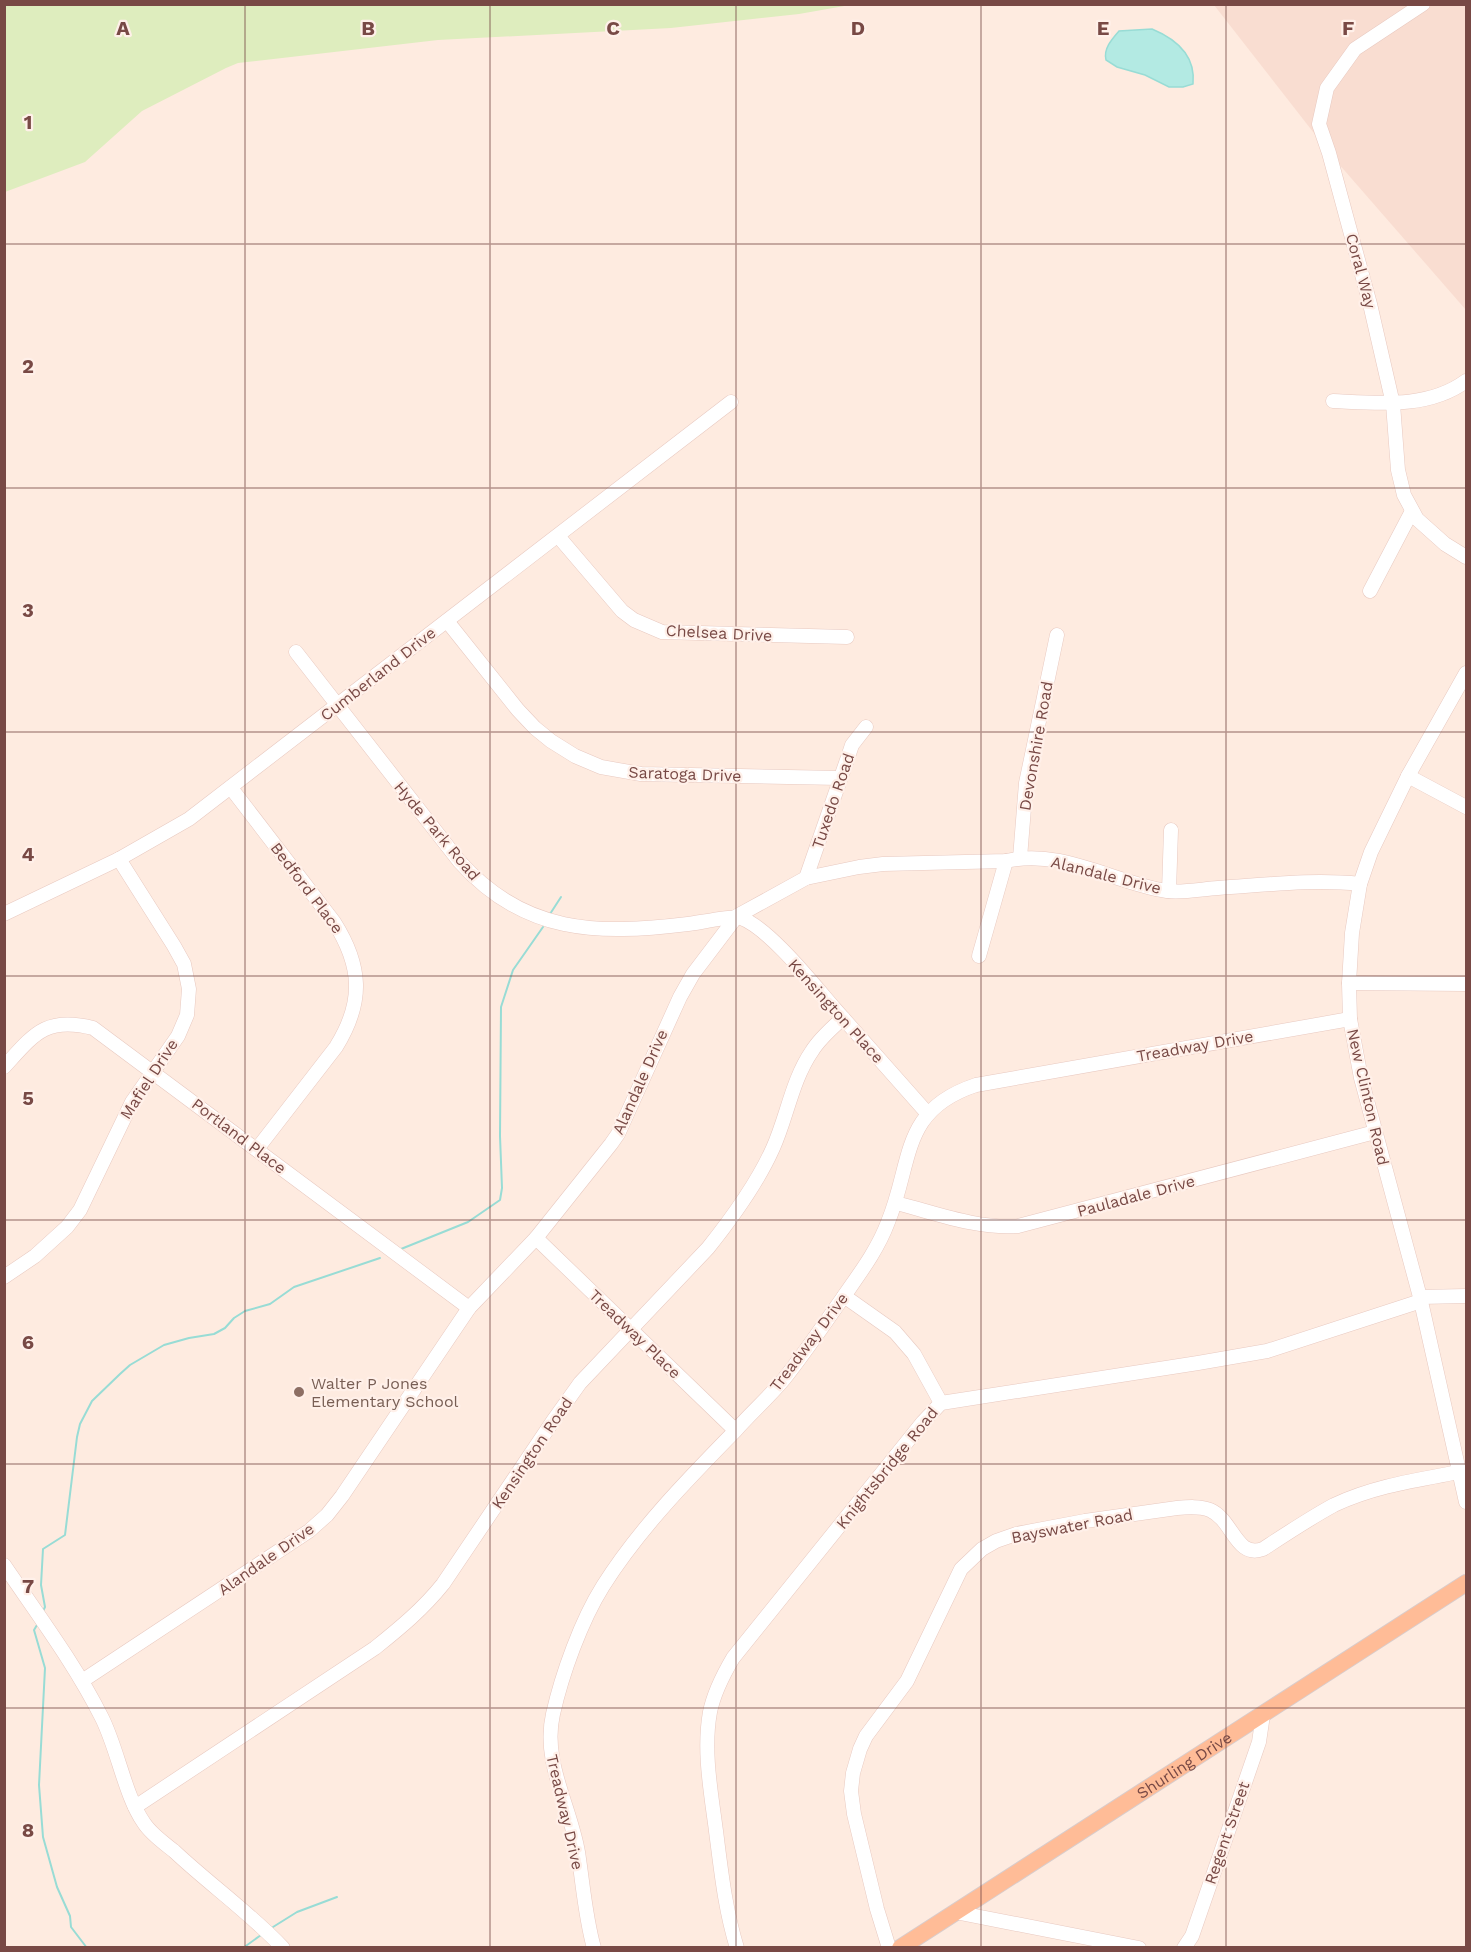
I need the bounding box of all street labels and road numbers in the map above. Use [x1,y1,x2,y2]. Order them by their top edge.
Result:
street label: Coral Way [1342,231,1380,311]
street label: Chelsea Drive [665,621,773,645]
street label: Cumberland Drive [317,623,439,725]
street label: Devonshire Road [1015,680,1057,812]
street label: Tuxedo Road [808,751,858,851]
street label: Saratoga Drive [628,763,742,785]
street label: Hyde Park Road [390,778,484,884]
street label: Bedford Place [267,839,347,937]
street label: Alandale Drive [1049,852,1163,898]
street label: Kensington Place [784,955,888,1067]
street label: Treadway Drive [1135,1026,1255,1066]
street label: Alandale Drive [608,1027,672,1137]
street label: New Clinton Road [1343,1027,1393,1167]
street label: Mafiel Drive [116,1035,182,1123]
street label: Portland Place [188,1094,290,1178]
street label: Pauladale Drive [1075,1171,1197,1221]
street label: Treadway Place [585,1285,685,1383]
street label: Treadway Drive [766,1289,852,1395]
street label: Kensington Road [488,1393,576,1513]
street label: Knightsbridge Road [832,1403,942,1533]
street label: Bayswater Road [1010,1505,1134,1547]
street label: Alandale Drive [214,1519,318,1599]
street label: Shurling Drive [1133,1727,1235,1802]
street label: Treadway Drive [542,1752,588,1872]
street label: Regent Street [1201,1779,1254,1887]

